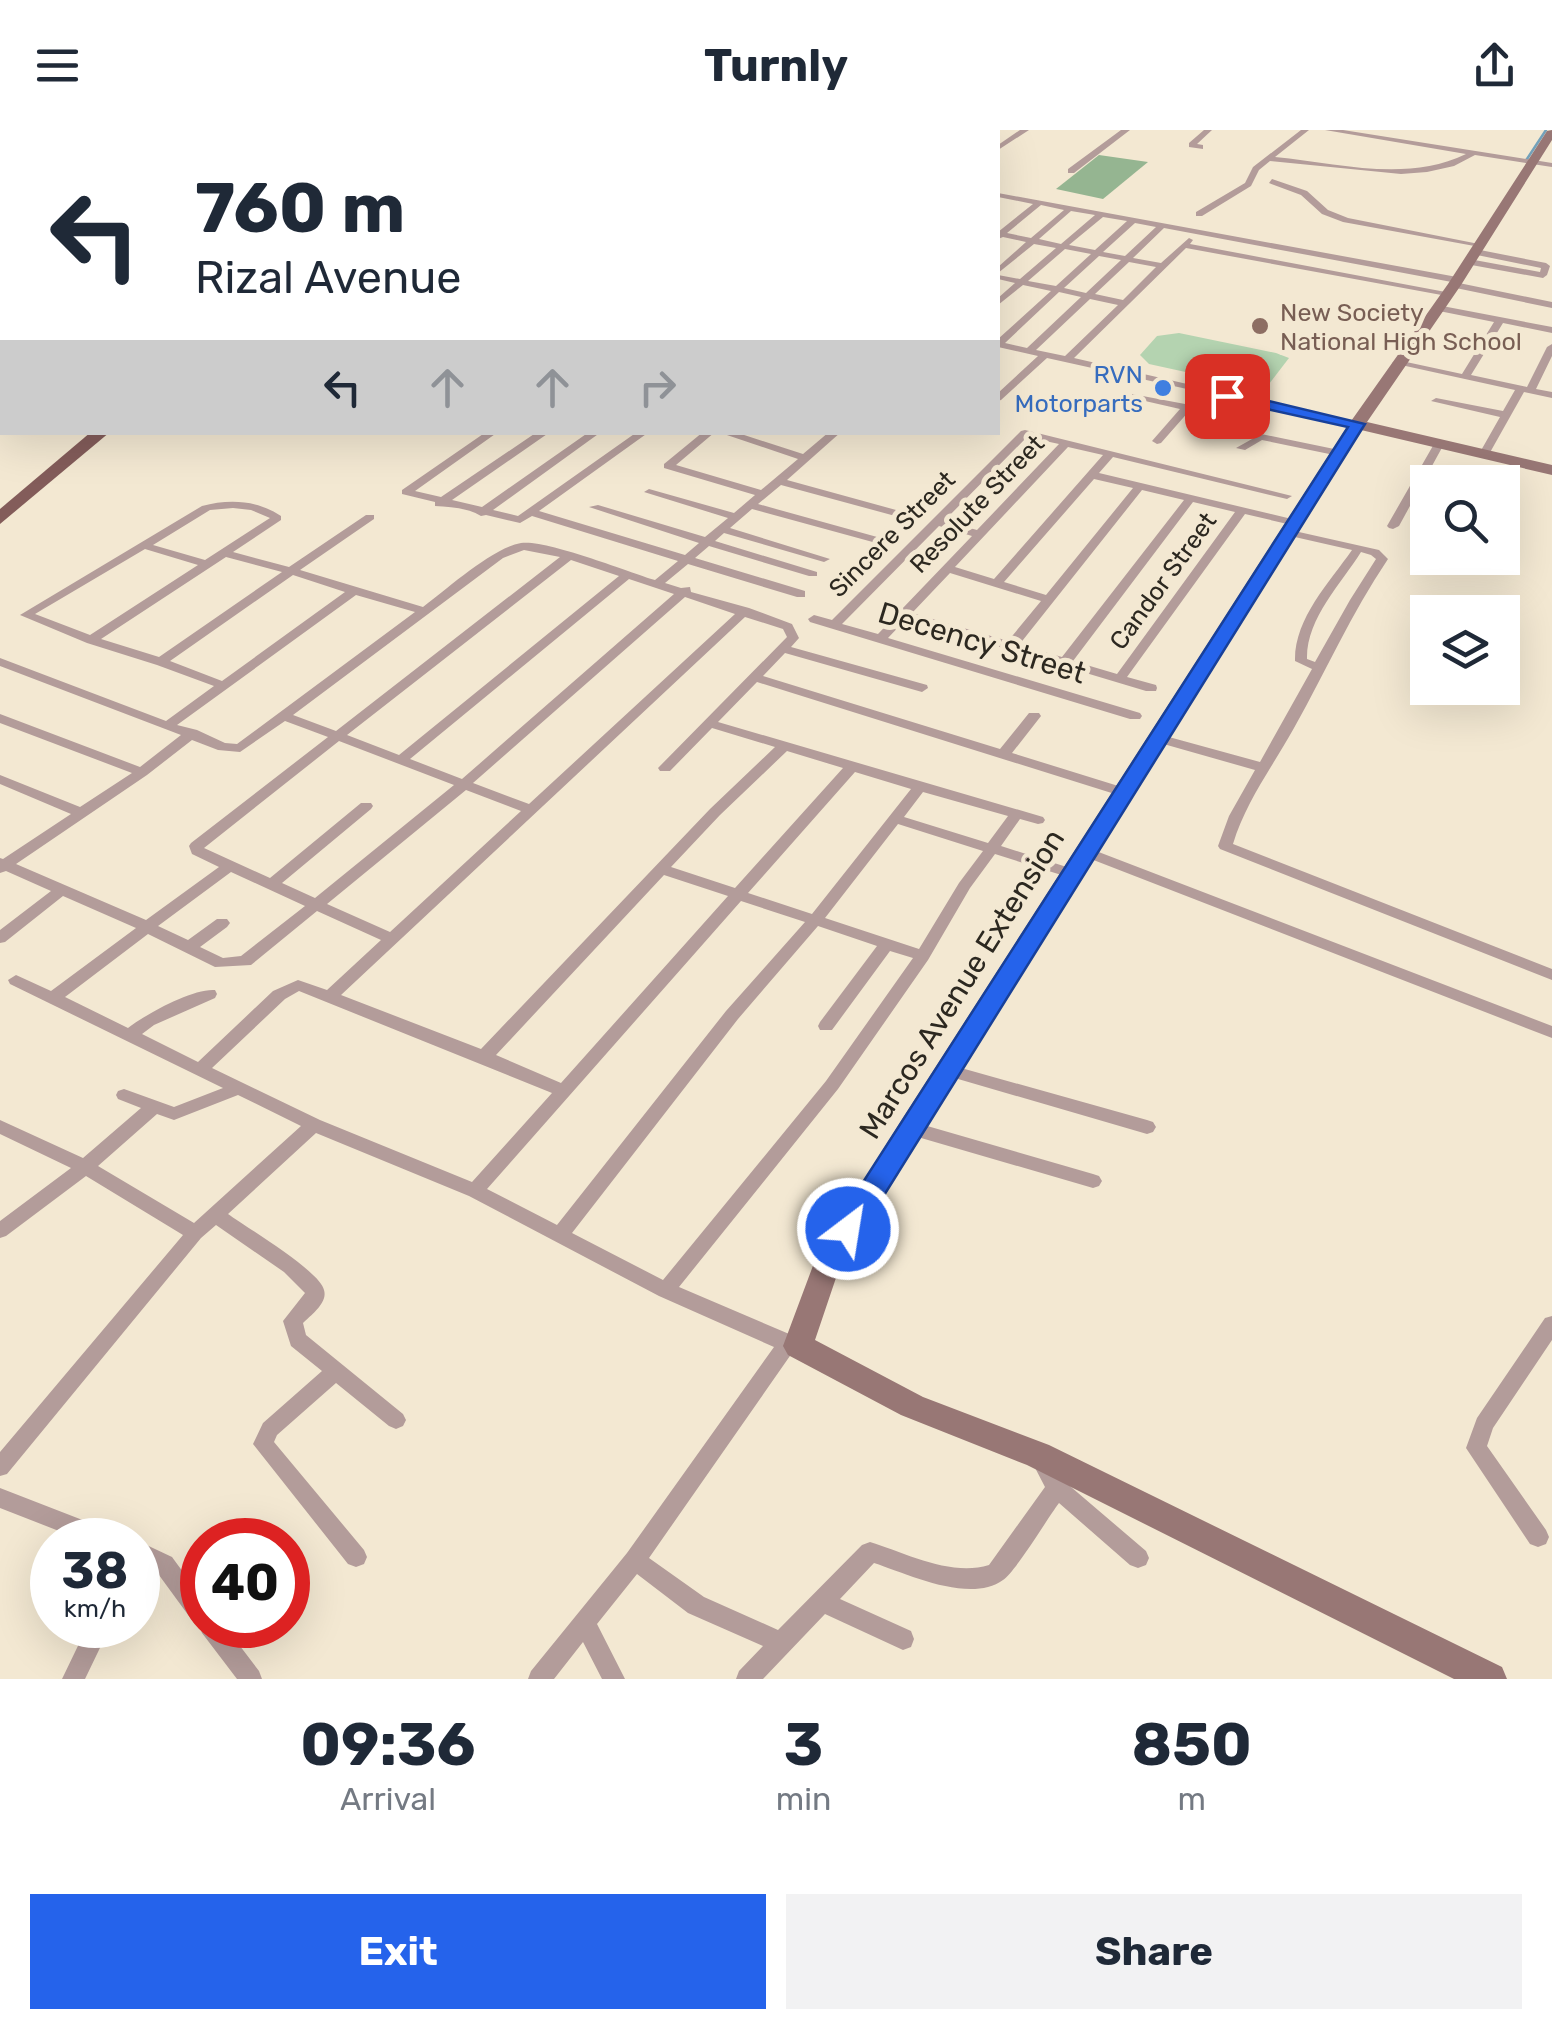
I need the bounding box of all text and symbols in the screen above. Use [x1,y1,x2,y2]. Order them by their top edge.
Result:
icon: menu [30,38,85,93]
icon: share [1467,38,1522,93]
text: Turnly [704,39,848,92]
text: 760 m [195,167,405,250]
icon: left [30,170,160,300]
text: Rizal Avenue [195,251,462,304]
place label: New Society National High School [1280,298,1522,356]
marker: New Society National High School [1249,315,1271,337]
pin [1185,354,1270,439]
icon: left [315,360,370,415]
icon: ahead [420,360,475,415]
icon: ahead [525,360,580,415]
icon: right [630,360,685,415]
place label: RVN Motorparts [1015,360,1143,418]
icon: arrive [1200,369,1255,424]
marker: RVN Motorparts [1152,377,1174,399]
street label: Resolute Street [904,429,1050,579]
street label: Sincere Street [823,465,961,603]
map controls [1410,465,1520,705]
button: search [1410,465,1520,575]
street label: Candor Street [1104,507,1223,655]
street label: Decency Street [874,594,1090,692]
button: layers [1410,595,1520,705]
street label: Marcos Avenue Extension [852,822,1072,1146]
position arrow [796,1177,900,1281]
speed limit sign: 40 [180,1518,310,1648]
text: 38 [62,1541,128,1601]
text: km/h [64,1594,126,1623]
text: 09:36 [300,1709,476,1780]
text: 3 [784,1709,823,1780]
text: 850 [1132,1709,1252,1780]
text: Arrival [340,1780,436,1818]
text: min [776,1780,831,1818]
text: m [1177,1780,1206,1818]
button: Exit [30,1894,766,2009]
button: Share [786,1894,1522,2009]

